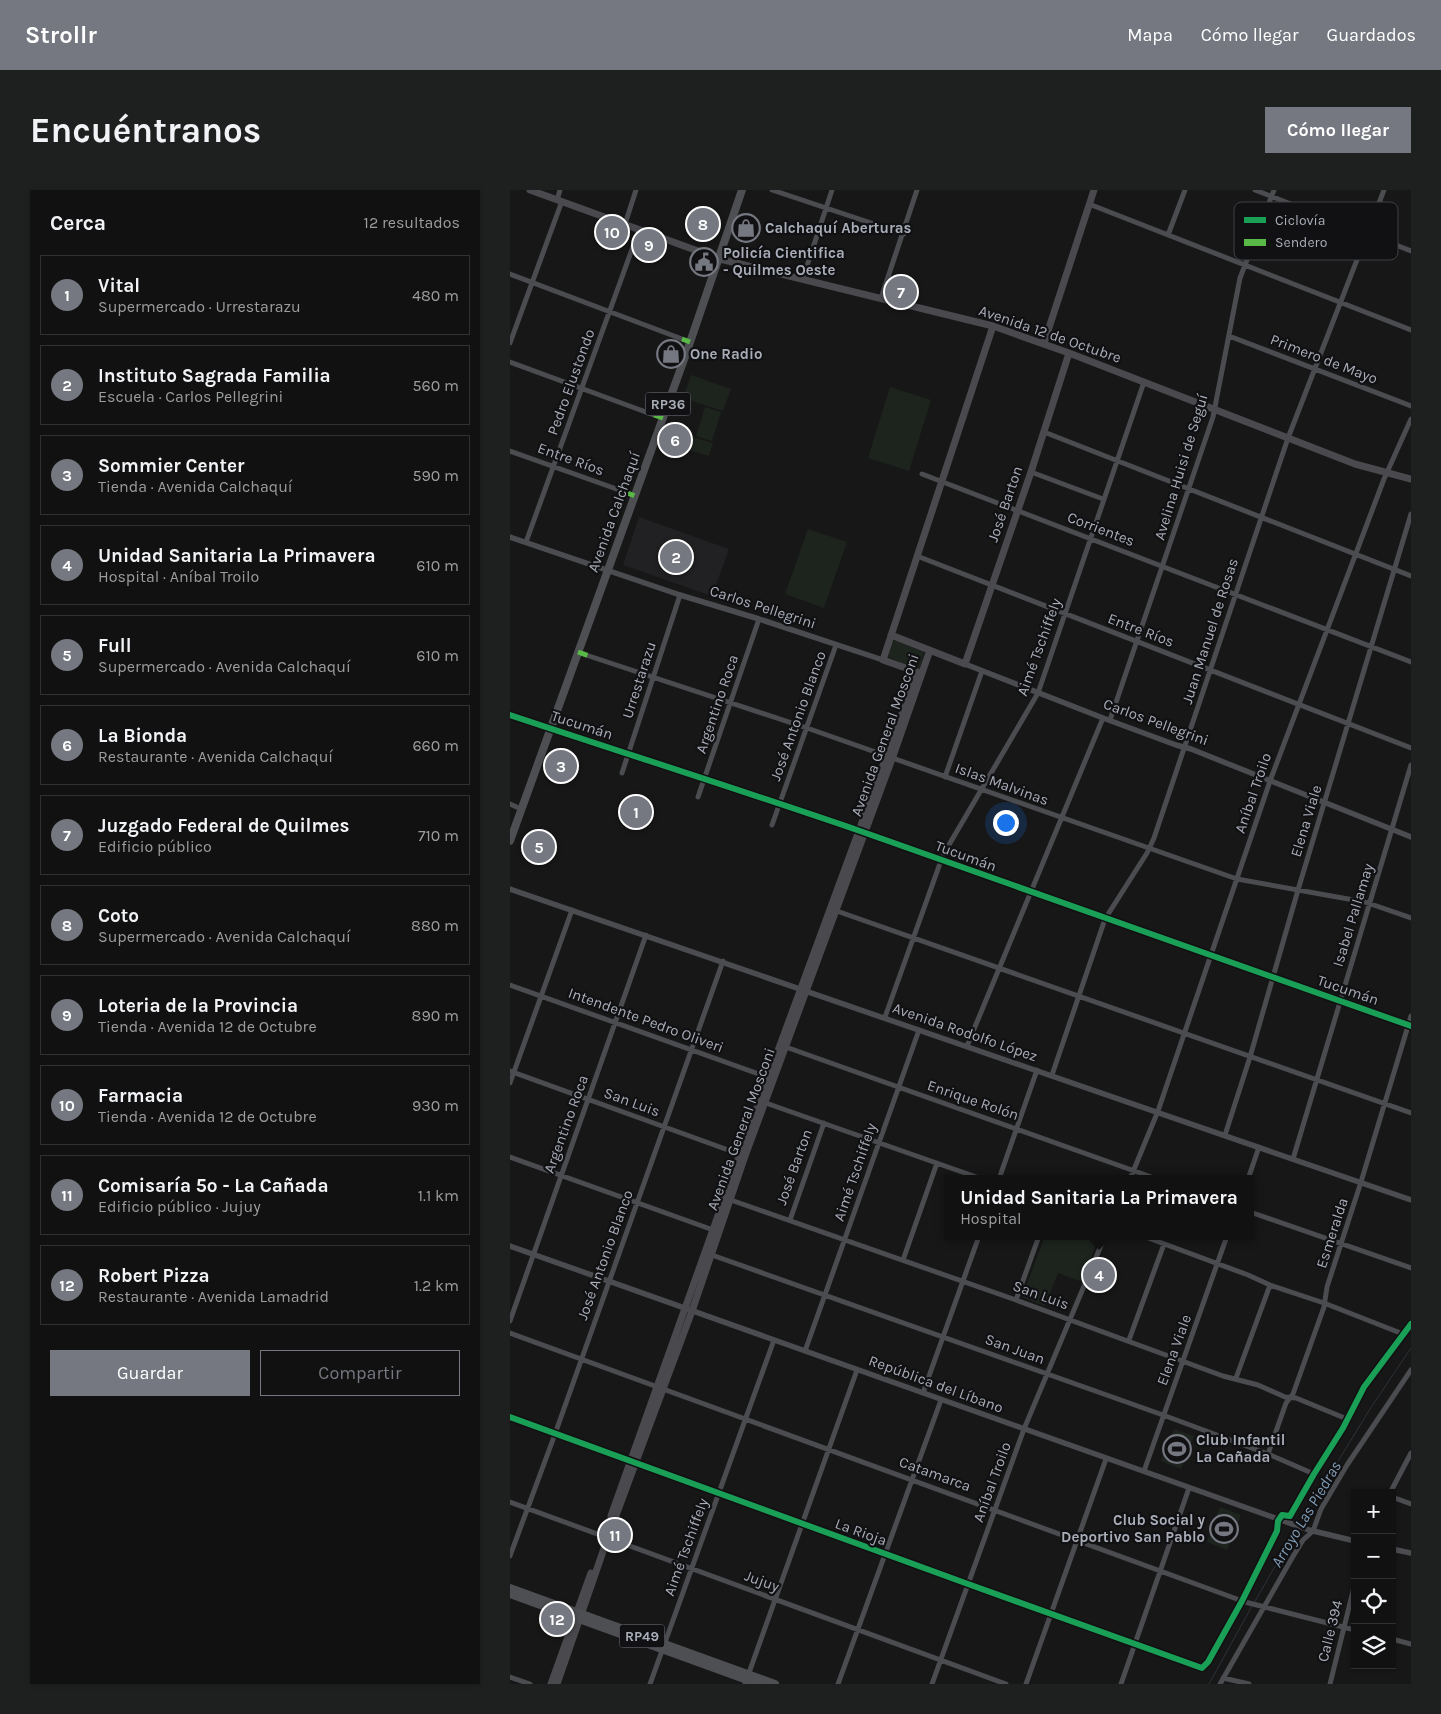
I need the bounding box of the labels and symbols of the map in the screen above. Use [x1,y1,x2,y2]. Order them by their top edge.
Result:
legend [1234,202,1398,260]
pin: 8 [687,205,719,243]
text: Ciclovía [1275,212,1325,229]
pin: 10 [596,213,628,251]
shop icon: Calchaquí Aberturas [731,213,761,243]
place label: Calchaquí Aberturas [765,219,912,237]
pin: 9 [633,226,665,264]
text: Sendero [1275,234,1327,251]
place label: Policía Cientifica - Quilmes Oeste [723,244,845,279]
public building icon: Policía Cientifica - Quilmes Oeste [689,247,719,277]
pin: 7 [885,273,917,311]
street label: Avenida 12 de Octubre [976,301,1124,367]
street label: Pedro Elustondo [543,326,599,438]
street label: Primero de Mayo [1268,330,1380,388]
shop icon: One Radio [656,339,686,369]
place label: One Radio [690,345,762,363]
street label: Avelina Huisi de Seguí [1150,391,1212,542]
road number: RP36 [646,392,690,415]
pin: 6 [659,421,691,459]
street label: Entre Ríos [535,439,607,479]
street label: Avenida Calchaquí [584,449,644,575]
street label: José Barton [984,464,1026,544]
street label: Corrientes [1065,508,1137,550]
pin: 2 [660,538,692,576]
street label: Juan Manuel de Rosas [1178,556,1242,706]
street label: Carlos Pellegrini [708,581,818,633]
street label: Aimé Tschiffely [1013,596,1065,698]
street label: Entre Ríos [1105,609,1177,651]
street label: Urrestarazu [618,639,660,721]
street label: José Antonio Blanco [766,649,830,783]
street label: Avenida General Mosconi [847,651,923,819]
street label: Argentino Roca [692,652,742,756]
street label: Carlos Pellegrini [1101,695,1211,749]
street label: Tucumán [549,707,615,743]
pin: 3 [545,747,577,785]
street label: Aníbal Troilo [1231,750,1275,836]
street label: Islas Malvinas [953,759,1051,809]
street label: Elena Viale [1287,783,1325,859]
pin: 1 [620,793,652,831]
your location [993,810,1019,836]
pin: 5 [523,828,555,866]
street label: Tucumán [933,837,999,875]
street label: Isabel Pallamay [1329,861,1377,969]
street label: Tucumán [1315,971,1381,1009]
street label: Intendente Pedro Oliveri [566,984,726,1056]
street label: Avenida Rodolfo López [890,999,1040,1065]
street label: Avenida General Mosconi [703,1045,779,1213]
street label: Argentino Roca [540,1072,592,1176]
street label: Enrique Rolón [925,1076,1021,1124]
street label: San Luis [601,1084,663,1120]
street label: Aimé Tschiffely [830,1120,880,1224]
street label: José Barton [772,1127,816,1207]
street label: José Antonio Blanco [573,1188,637,1322]
street label: Esmeralda [1312,1195,1352,1271]
pin: 4 [1083,1256,1115,1294]
street label: San Luis [1010,1277,1072,1313]
street label: Elena Viale [1153,1312,1195,1388]
street label: San Juan [983,1330,1047,1368]
street label: República del Líbano [866,1351,1006,1417]
place label: Club Infantil La Cañada [1196,1431,1285,1466]
sports icon: Club Infantil La Cañada [1162,1434,1192,1464]
street label: Aníbal Troilo [969,1439,1015,1525]
street label: Catamarca [897,1453,973,1495]
water label: Arroyo Las Piedras [1267,1457,1345,1571]
street label: Aimé Tschiffely [660,1496,712,1598]
place label: Club Social y Deportivo San Pablo [1061,1511,1205,1546]
street label: La Rioja [833,1514,889,1550]
sports icon: Club Social y Deportivo San Pablo [1209,1514,1239,1544]
pin: 11 [599,1516,631,1554]
street label: Jujuy [742,1566,782,1596]
street label: Calle 394 [1314,1598,1347,1664]
pin: 12 [541,1600,573,1638]
road number: RP49 [620,1624,664,1648]

